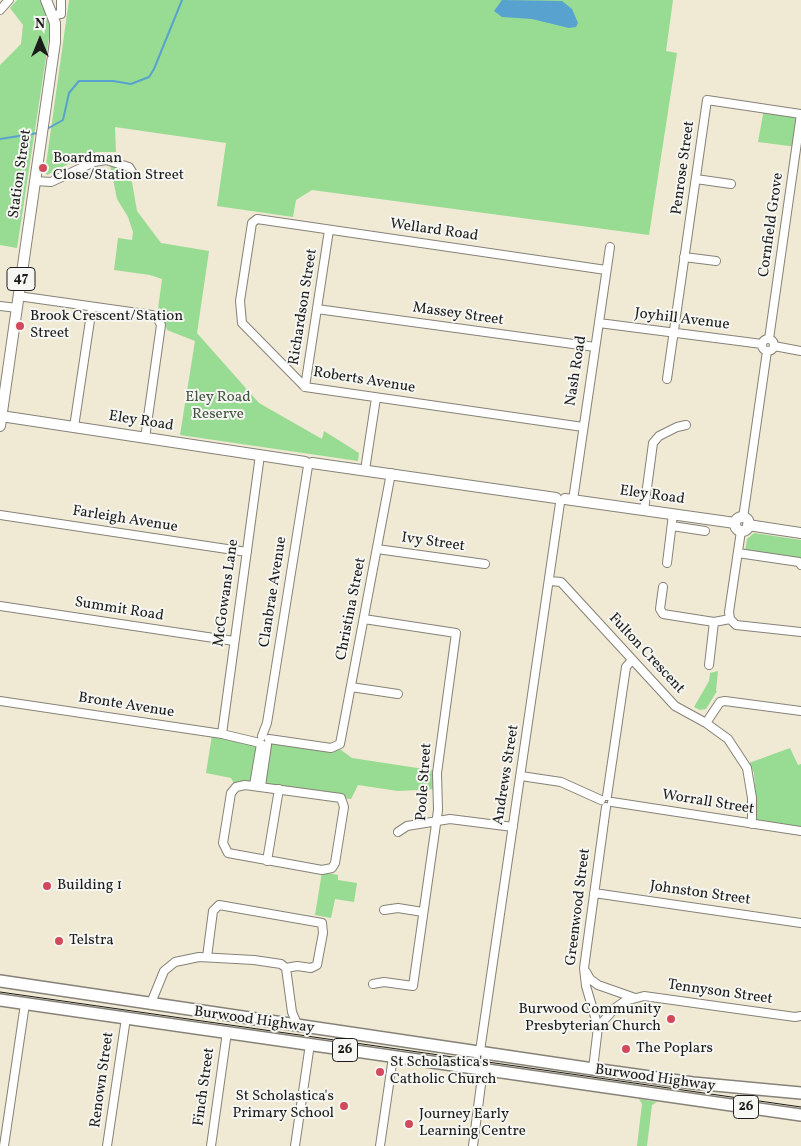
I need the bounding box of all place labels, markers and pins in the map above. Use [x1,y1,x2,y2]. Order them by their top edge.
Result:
place label: Boardman Close/Station Street [53,150,184,185]
marker: Boardman Close/Station Street [37,162,49,174]
place label: Brook Crescent/Station Street [30,308,183,343]
marker: Brook Crescent/Station Street [14,320,26,332]
place label: Building 1 [57,877,122,895]
marker: Building 1 [41,880,53,892]
place label: Telstra [69,932,114,950]
marker: Telstra [53,935,65,947]
place label: Burwood Community Presbyterian Church [518,1001,661,1036]
marker: Burwood Community Presbyterian Church [665,1013,677,1025]
place label: The Poplars [636,1040,713,1058]
marker: The Poplars [620,1043,632,1055]
place label: St Scholastica's Catholic Church [390,1054,497,1089]
marker: St Scholastica's Catholic Church [374,1066,386,1078]
place label: St Scholastica's Primary School [232,1088,334,1123]
marker: St Scholastica's Primary School [338,1100,350,1112]
place label: Journey Early Learning Centre [419,1106,526,1141]
marker: Journey Early Learning Centre [403,1118,415,1130]

